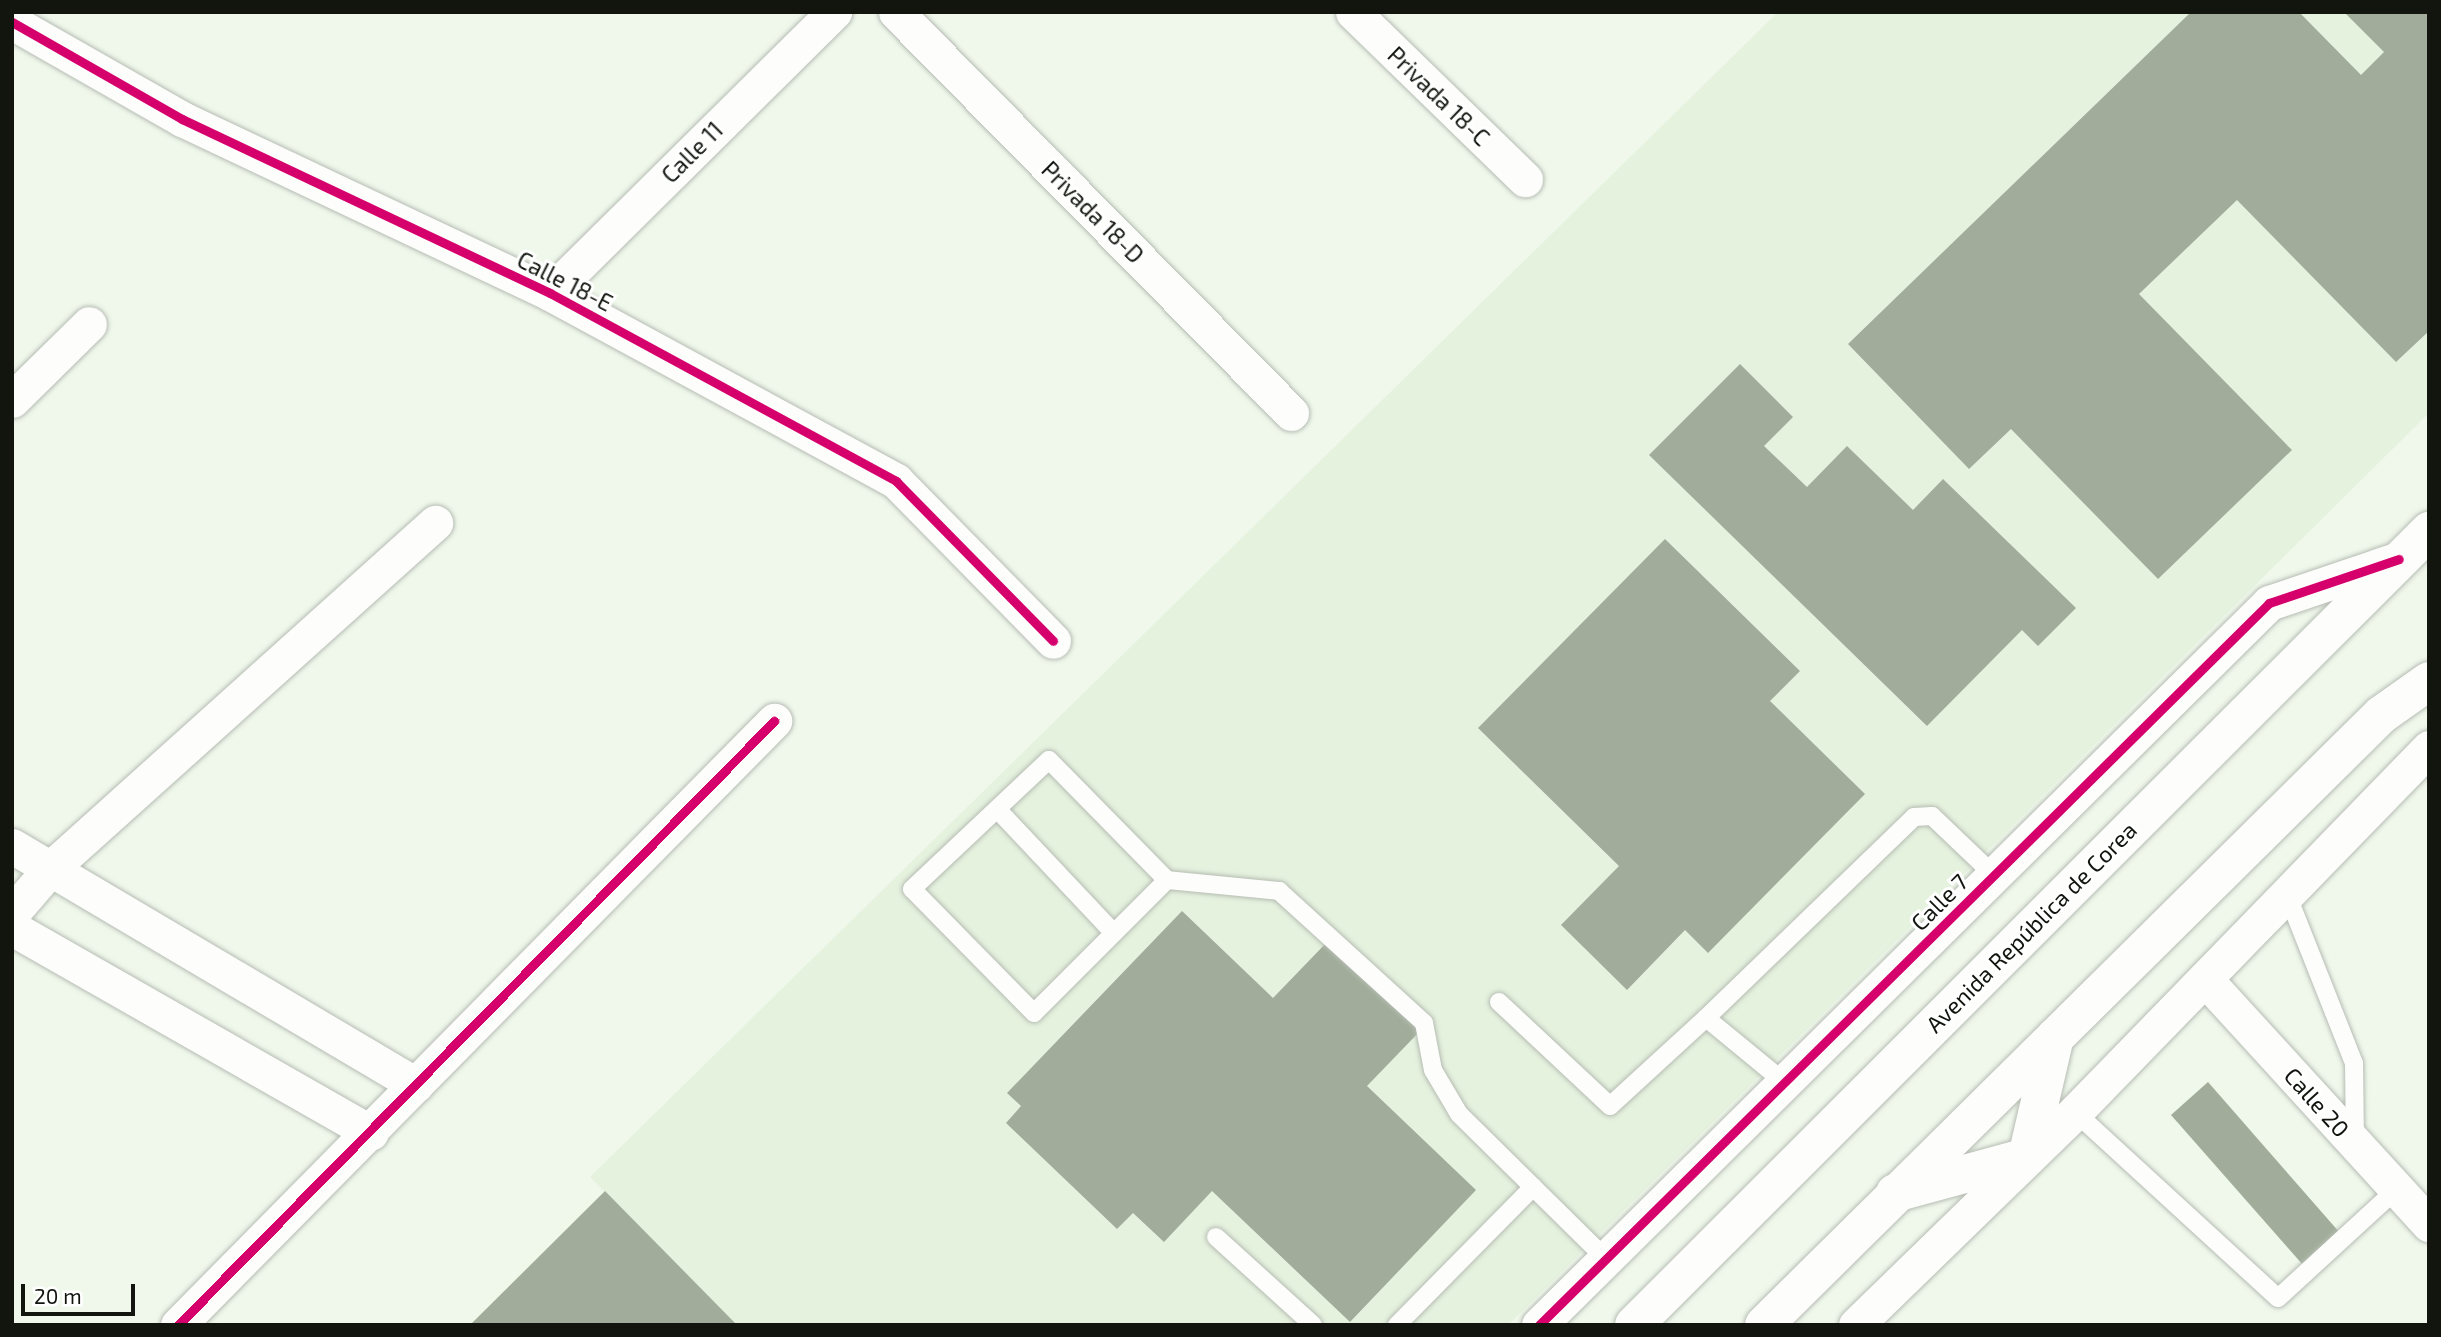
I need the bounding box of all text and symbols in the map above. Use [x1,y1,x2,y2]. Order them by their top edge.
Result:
street label: Privada 18-C [1382,41,1496,151]
street label: Calle 11 [656,116,728,188]
street label: Privada 18-D [1036,155,1150,269]
street label: Calle 18-E [513,245,617,317]
street label: Avenida República de Corea [1920,816,2142,1038]
street label: Calle 7 [1905,868,1973,936]
street label: Calle 20 [2279,1062,2355,1142]
scale bar [24,1270,138,1314]
text: 20 m [34,1283,82,1308]

